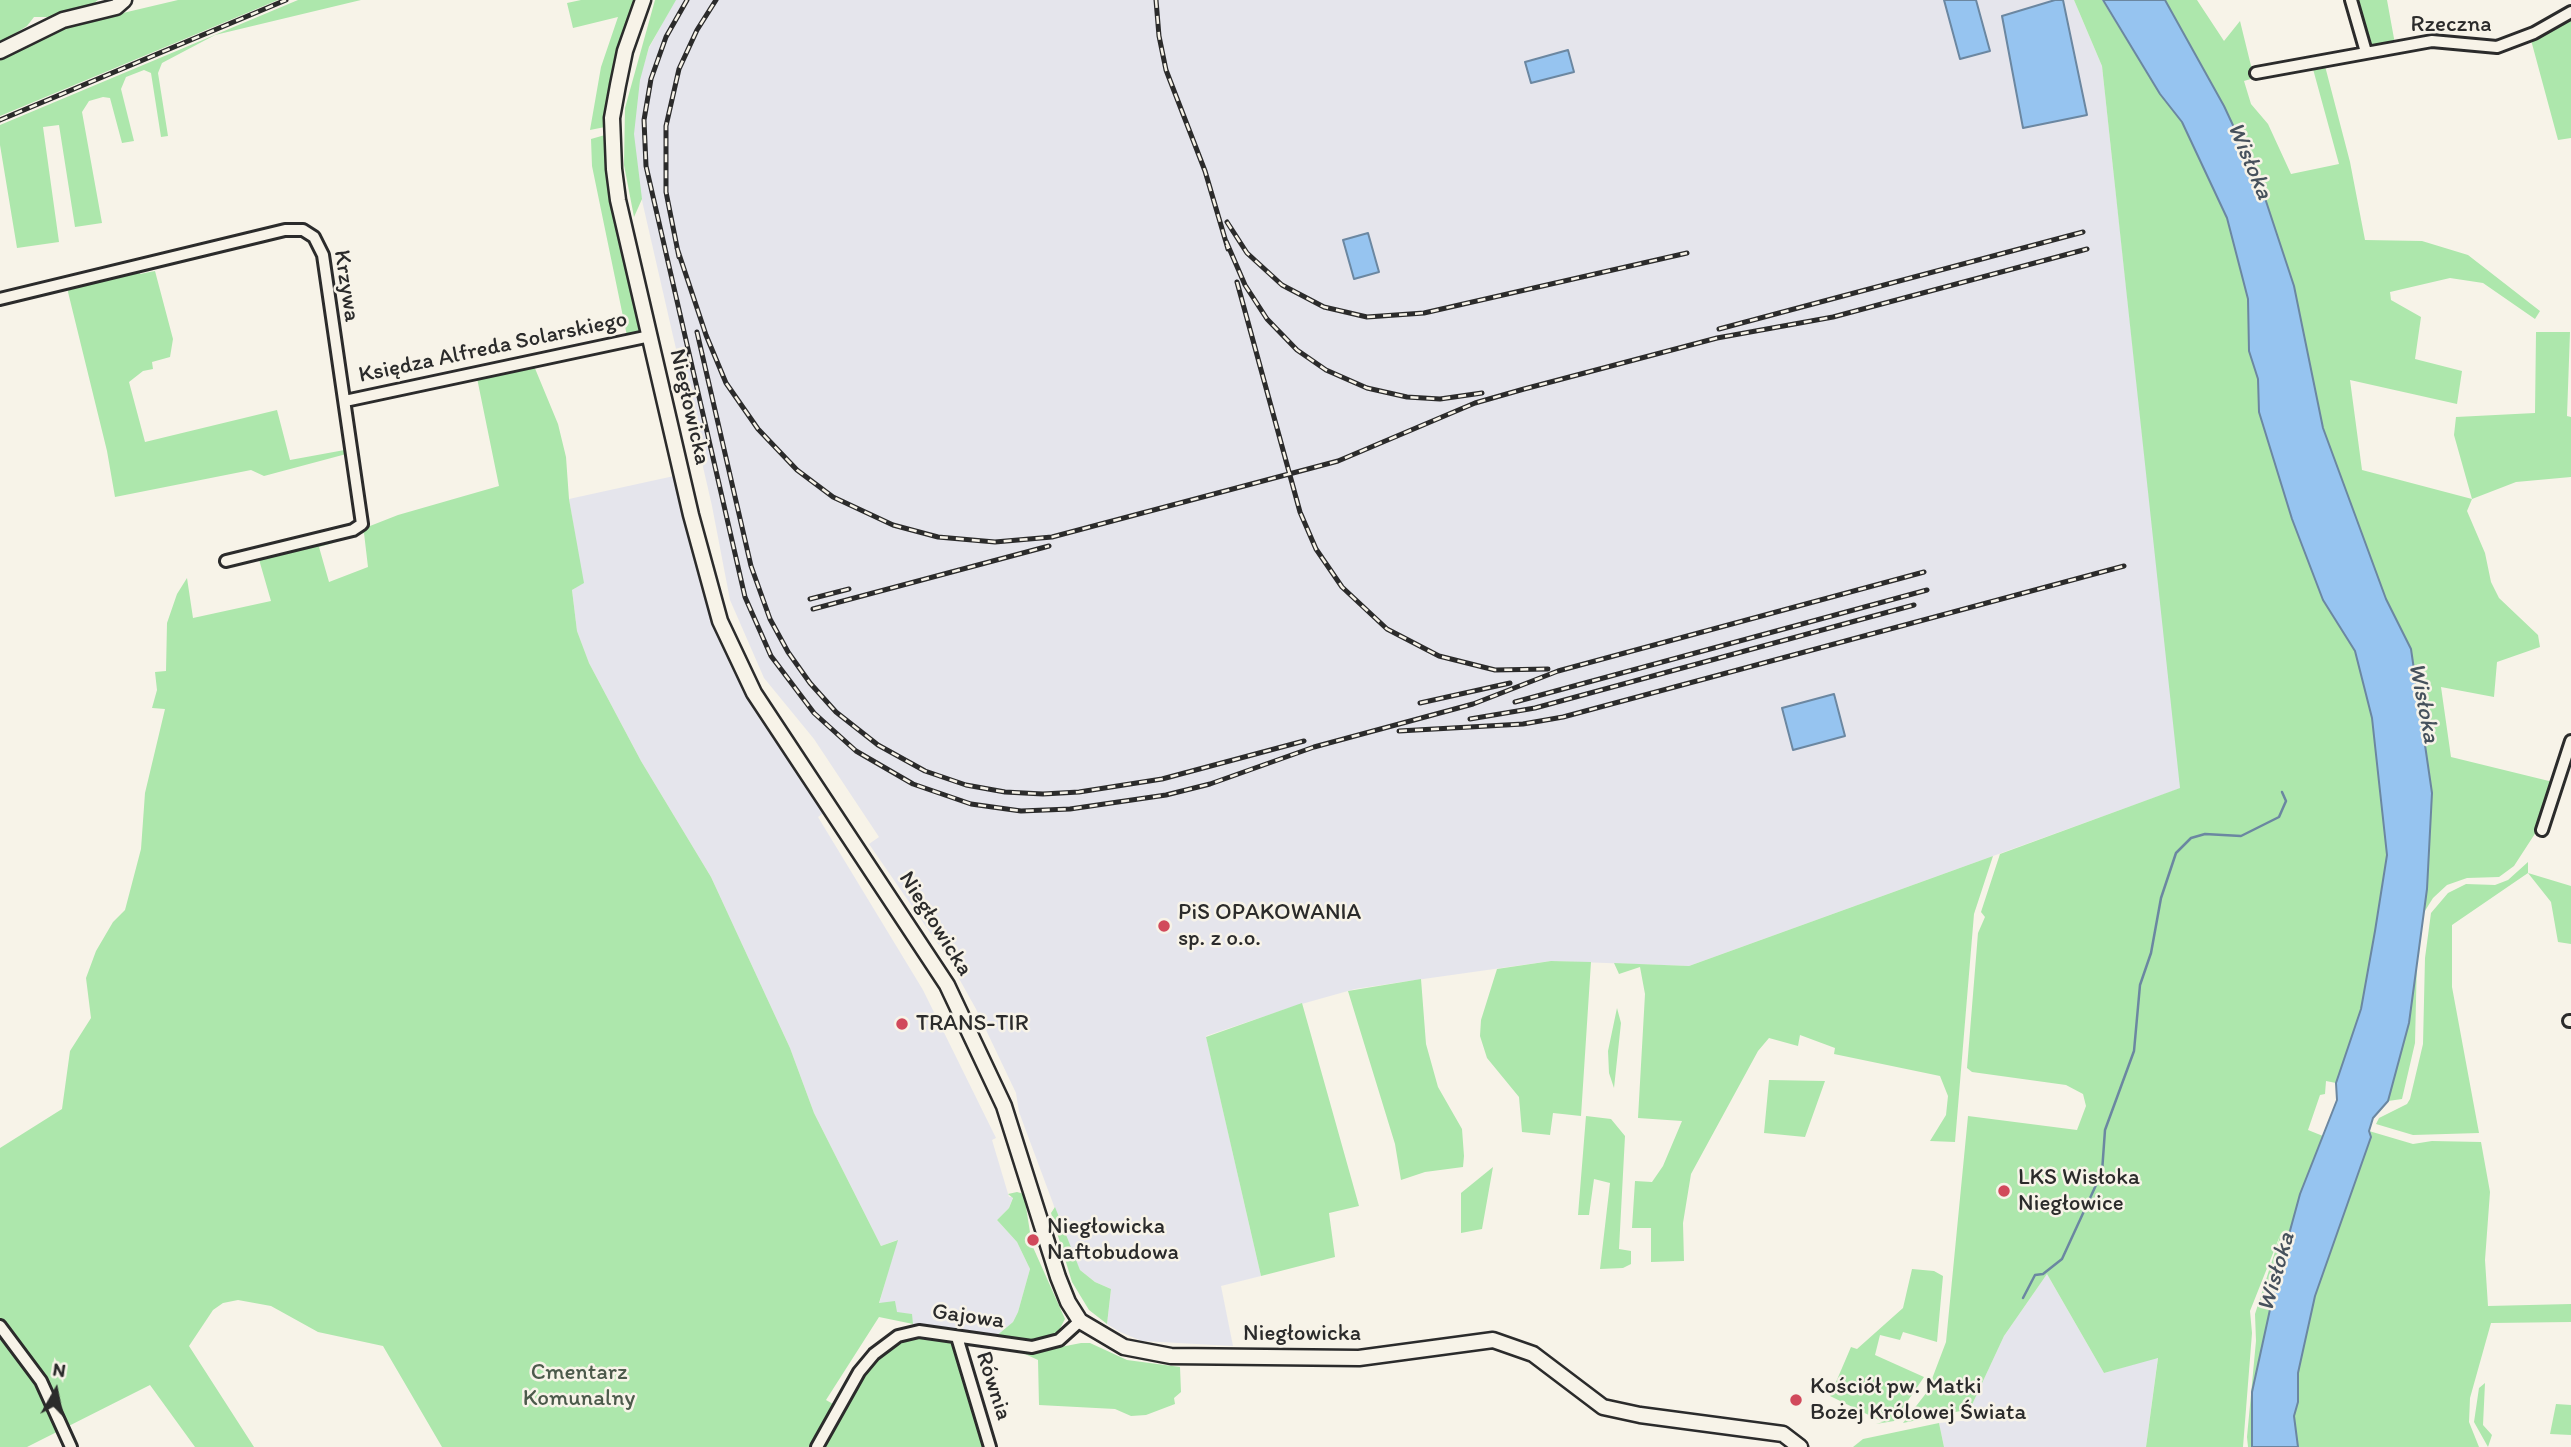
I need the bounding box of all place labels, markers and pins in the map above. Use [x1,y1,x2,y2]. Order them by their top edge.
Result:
place label: PiS OPAKOWANIA sp. z o.o. [1178,899,1361,953]
marker: PiS OPAKOWANIA sp. z o.o. [1156,918,1172,934]
place label: TRANS-TIR [916,1010,1029,1038]
marker: TRANS-TIR [894,1016,910,1032]
place label: LKS Wisłoka Niegłowice [2018,1164,2140,1218]
marker: LKS Wisłoka Niegłowice [1996,1183,2012,1199]
place label: Niegłowicka Naftobudowa [1047,1213,1179,1267]
marker: Niegłowicka Naftobudowa [1025,1232,1041,1248]
place label: Kościół pw. Matki Bożej Królowej Świata [1810,1373,2026,1427]
marker: Kościół pw. Matki Bożej Królowej Świata [1788,1392,1804,1408]

